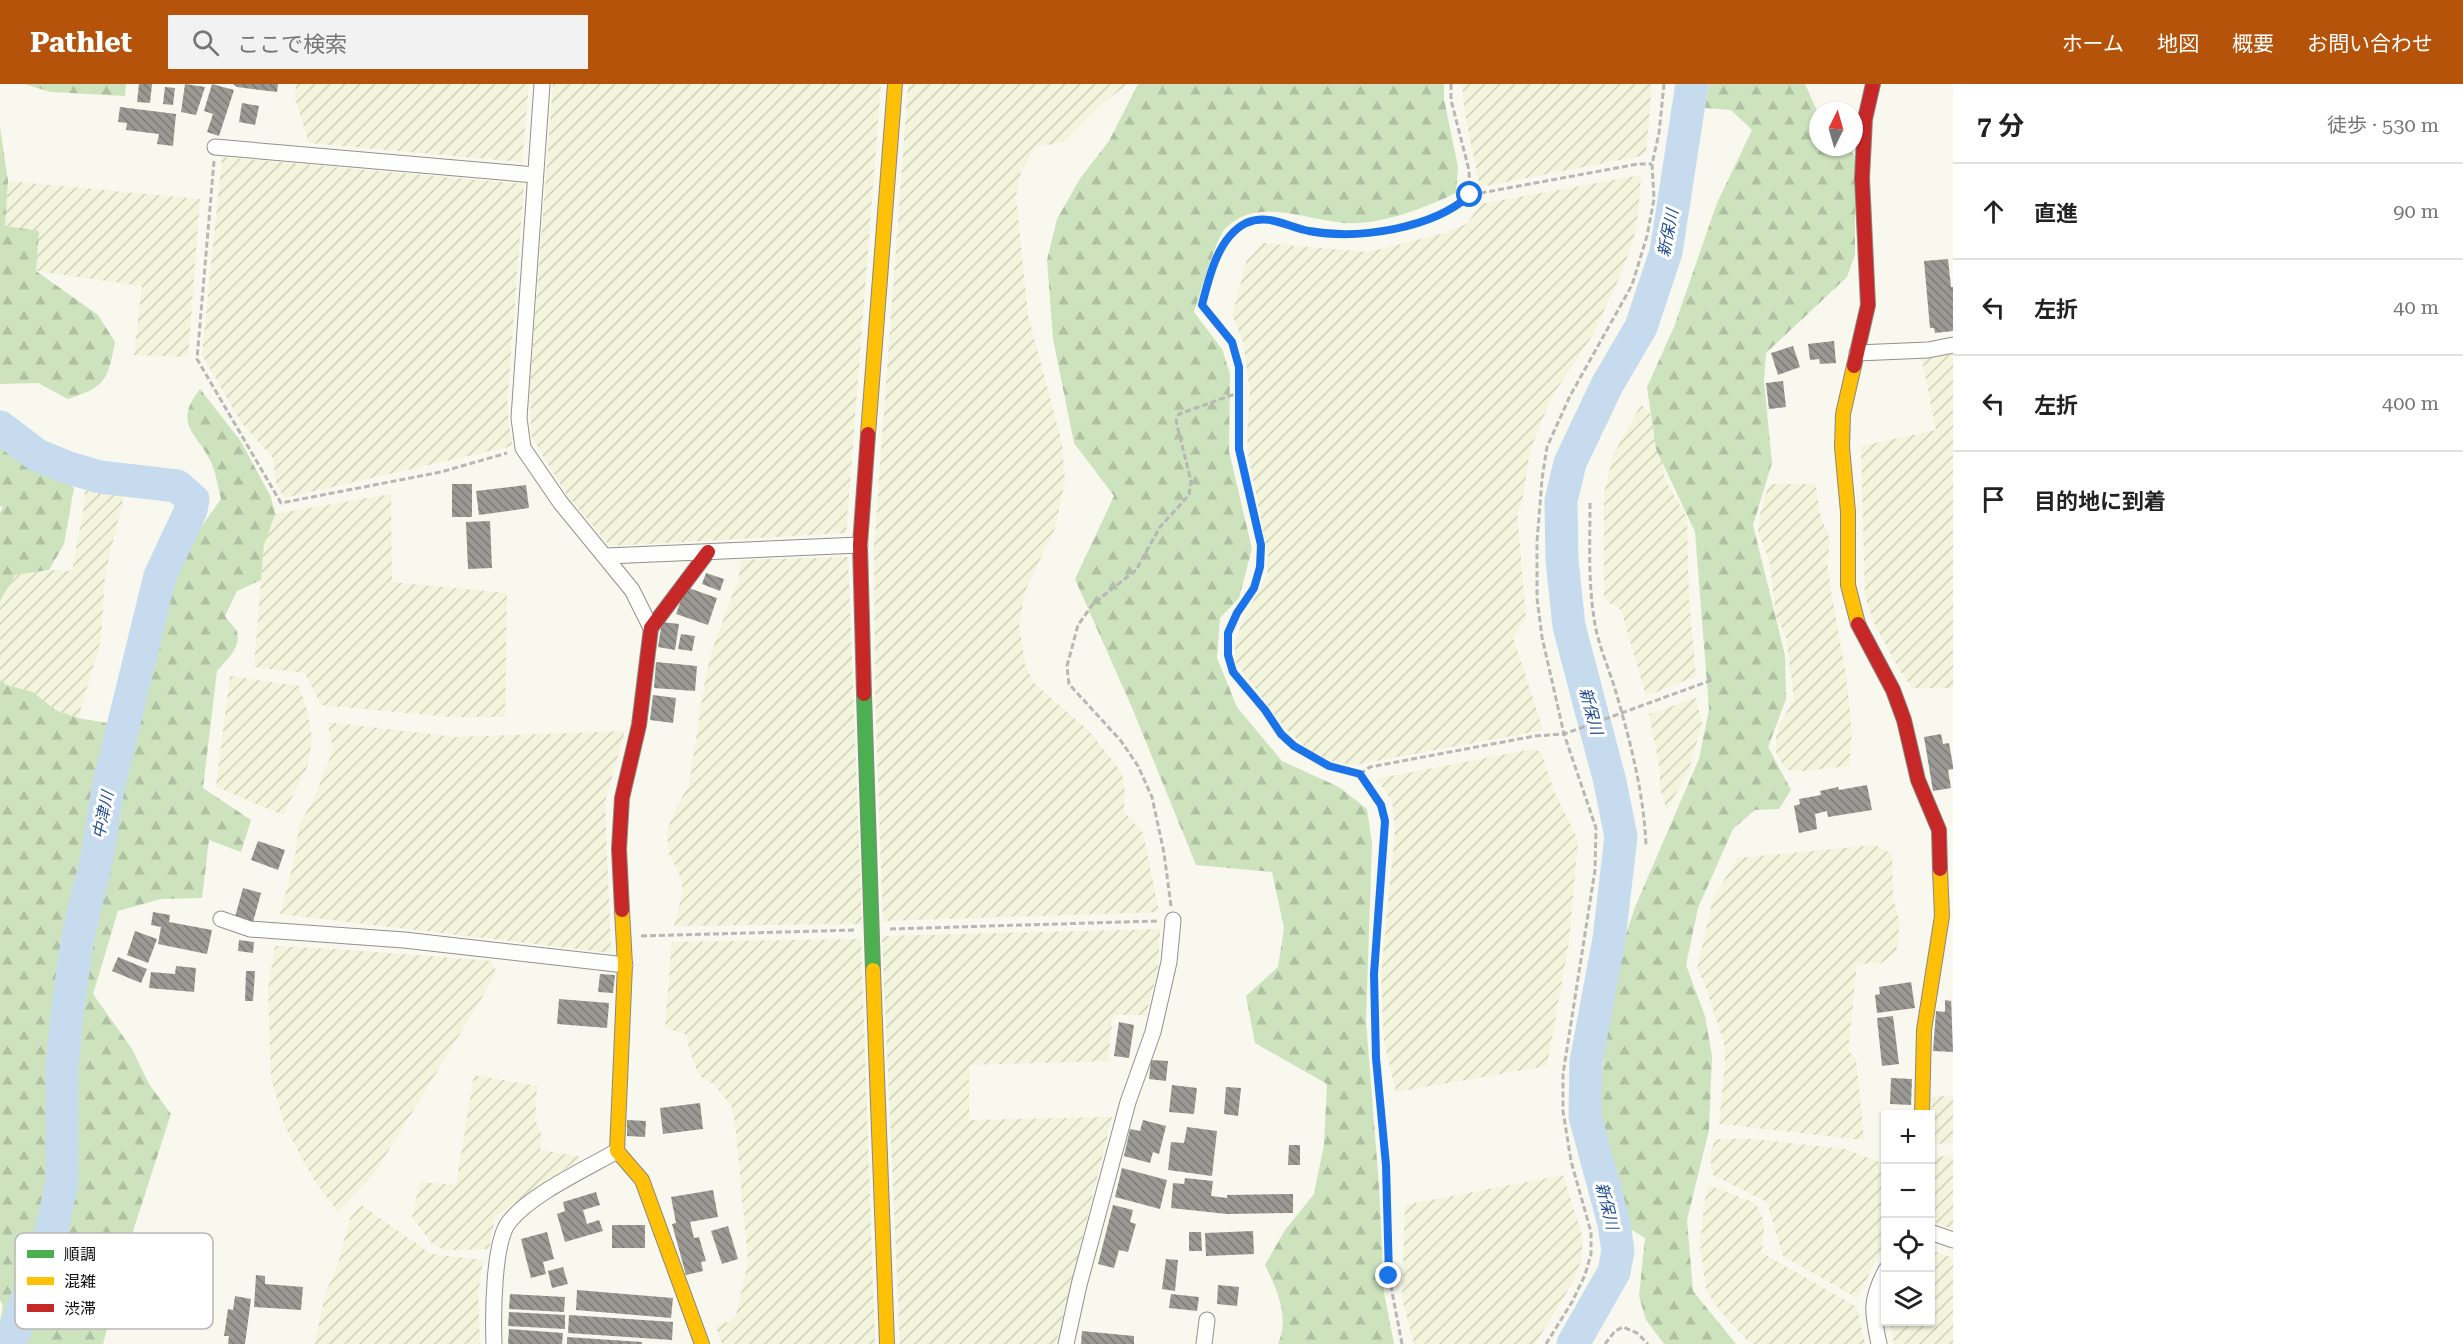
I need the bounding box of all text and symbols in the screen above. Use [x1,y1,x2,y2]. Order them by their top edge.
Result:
search box [168,15,588,69]
text: Pathlet [30,26,132,59]
icon: search [189,26,222,59]
text: ここで検索 [237,32,347,57]
text: ホーム [2062,32,2124,56]
text: 地図 [2157,32,2199,56]
text: 概要 [2232,32,2274,56]
text: お問い合わせ [2307,32,2433,56]
north arrow [1809,102,1863,156]
text: 7 分 [1977,111,2024,141]
text: 徒歩 · 530 m [2327,113,2439,137]
route start [1456,181,1482,207]
icon: ahead [1977,195,2010,228]
text: 90 m [2393,199,2439,223]
text: 直進 [2034,201,2078,226]
water label: 新保川 [1654,206,1682,258]
icon: left [1977,291,2010,324]
text: 40 m [2393,295,2439,319]
text: 左折 [2034,297,2078,322]
icon: left [1977,387,2010,420]
text: 400 m [2382,391,2439,415]
text: 左折 [2034,393,2078,418]
icon: arrive [1977,483,2010,516]
text: 目的地に到着 [2034,489,2166,514]
water label: 新保川 [1576,685,1607,739]
water label: 中津川 [89,788,118,840]
map controls [1881,1110,1935,1326]
button: + [1881,1110,1935,1164]
button: − [1881,1164,1935,1218]
water label: 新保川 [1592,1180,1623,1234]
button: locate [1881,1218,1935,1272]
legend [15,1233,213,1329]
text: 順調 [64,1245,96,1264]
route end [1375,1262,1401,1288]
text: 混雑 [64,1272,96,1291]
button: layers [1881,1272,1935,1326]
text: 渋滞 [64,1299,96,1318]

